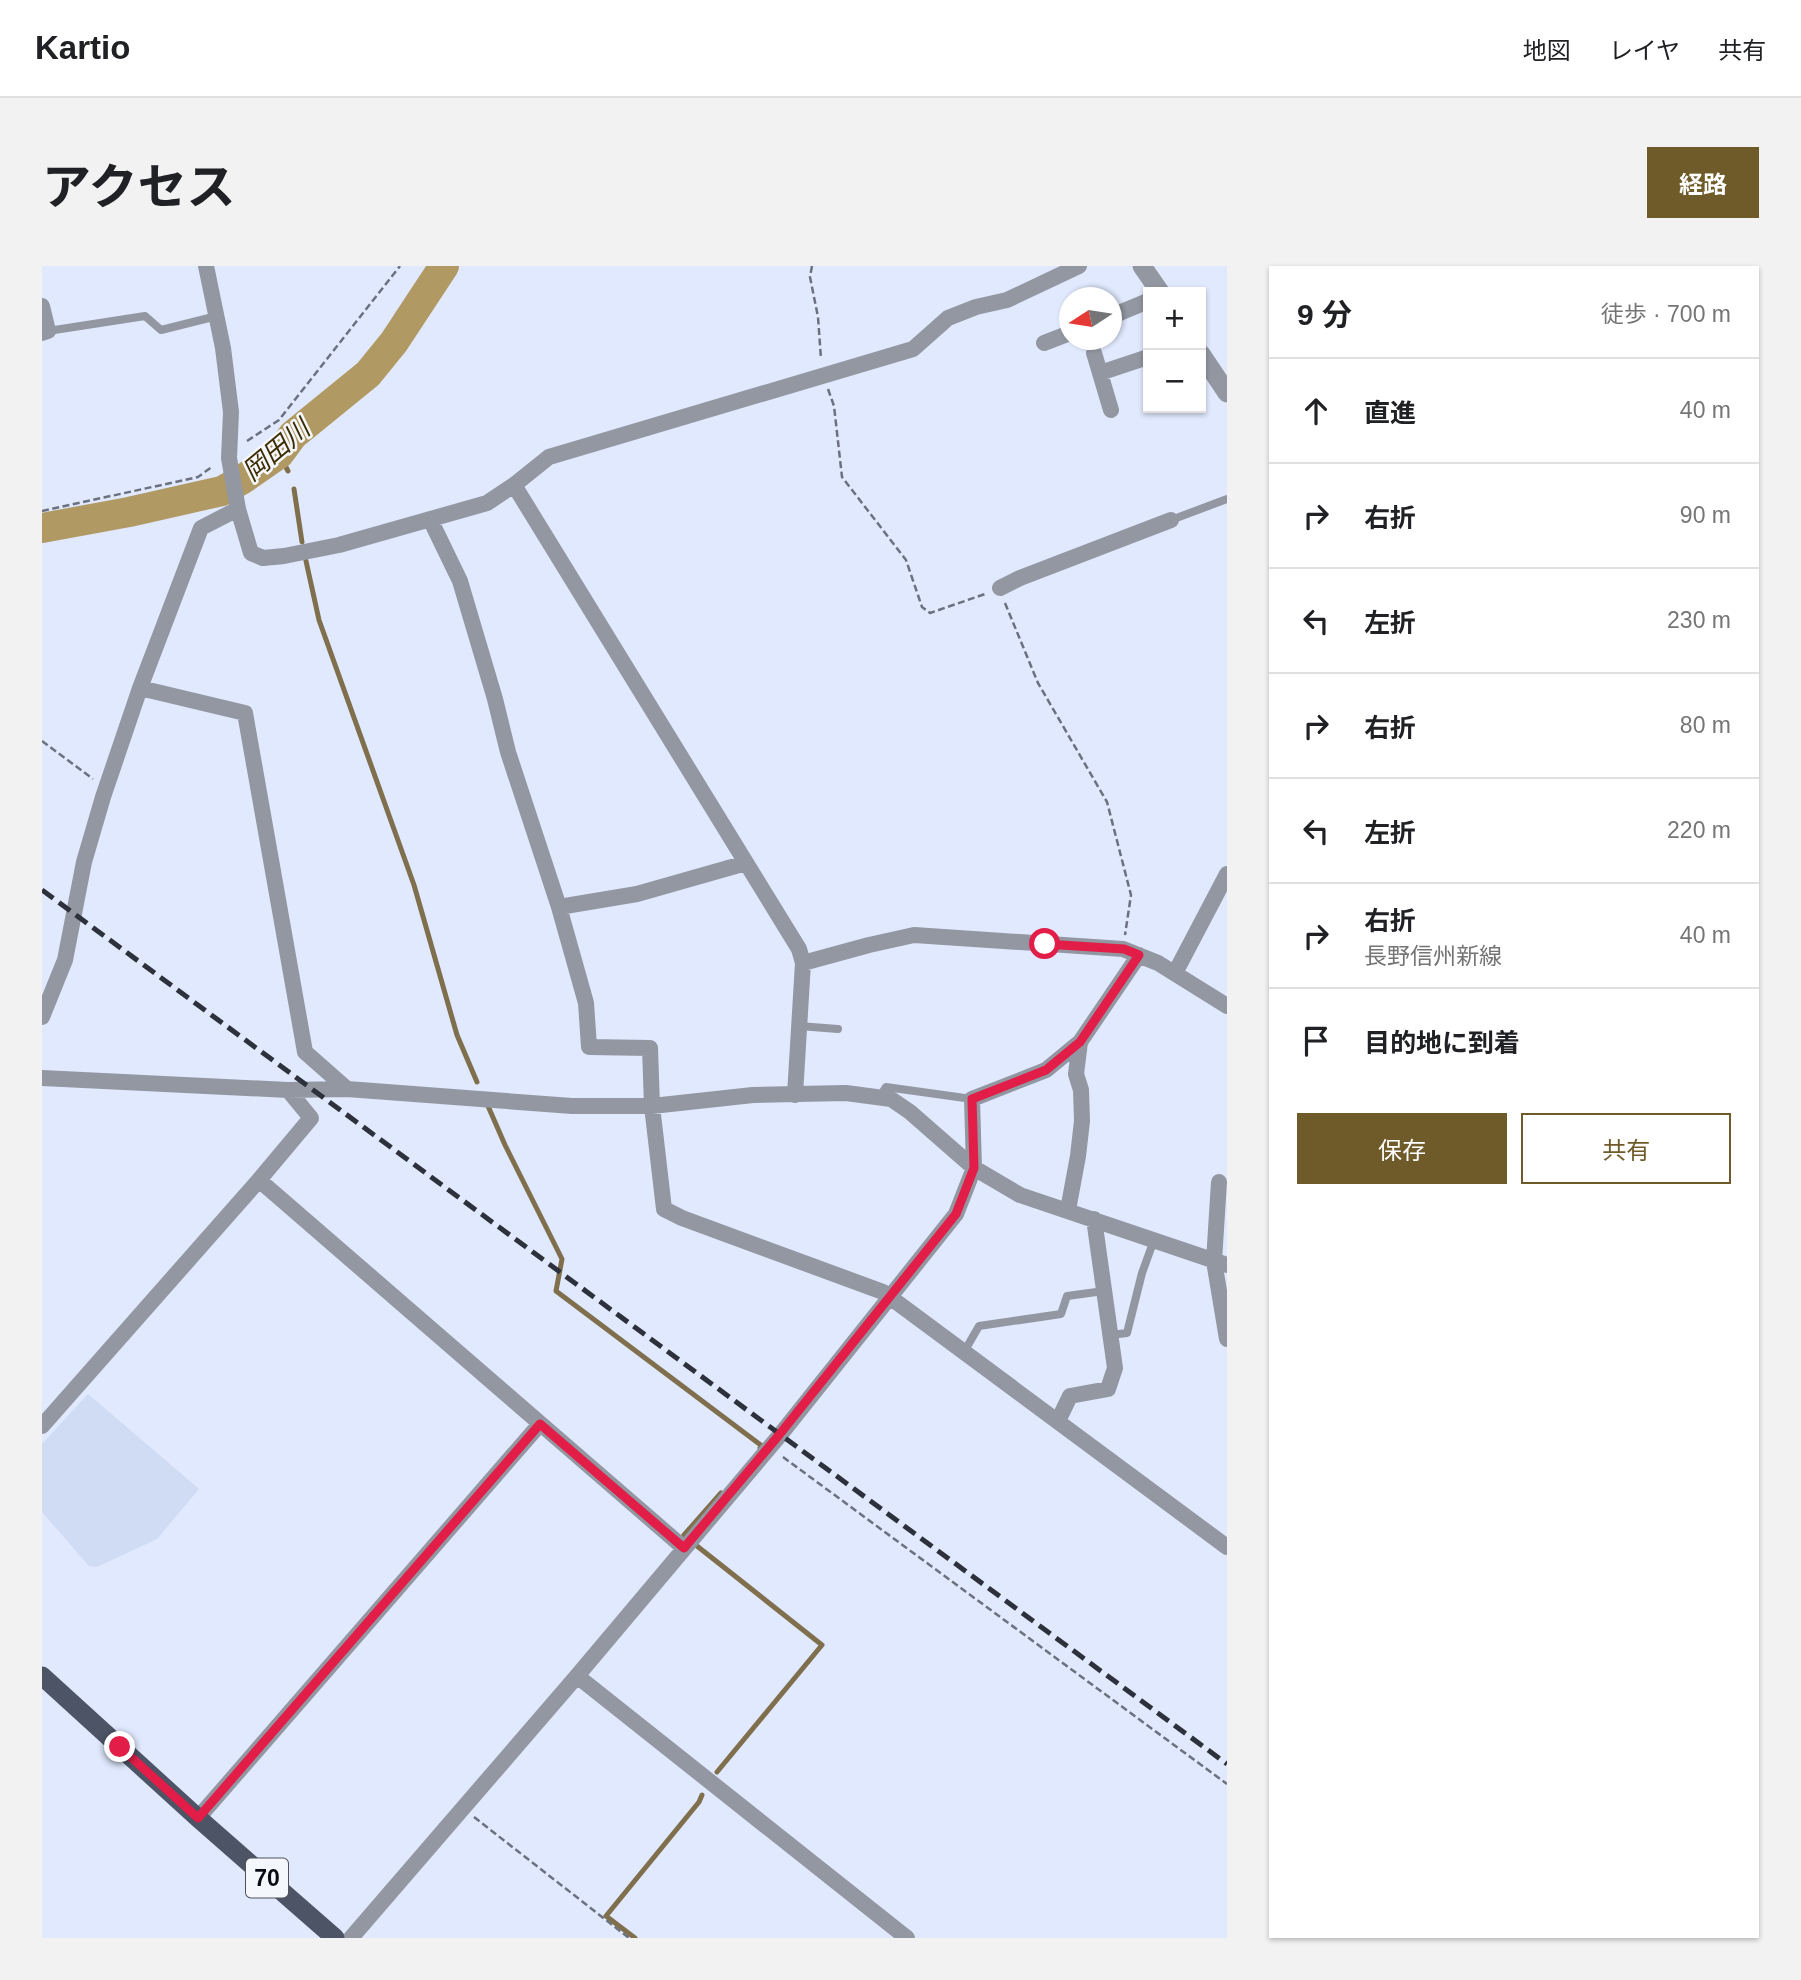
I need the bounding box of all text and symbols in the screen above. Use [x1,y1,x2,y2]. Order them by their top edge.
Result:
text: Kartio [35,29,130,66]
text: 地図 [1523,37,1571,64]
text: レイヤ [1609,37,1680,64]
text: 共有 [1718,37,1766,64]
button: 経路 [1647,147,1759,218]
text: アクセス [42,160,236,214]
north arrow [1059,287,1122,350]
map controls [1143,287,1206,413]
button: + [1143,287,1206,350]
text: 9 分 [1297,298,1352,331]
text: 徒歩 · 700 m [1601,301,1731,327]
button: − [1143,350,1206,413]
icon: ahead [1297,392,1335,430]
text: 40 m [1680,397,1731,423]
text: 直進 [1364,398,1416,428]
water label: 岡田川 [236,412,318,487]
icon: right [1297,497,1335,535]
text: 90 m [1680,502,1731,528]
text: 右折 [1364,503,1416,533]
icon: left [1297,602,1335,640]
text: 230 m [1667,607,1731,633]
text: 左折 [1364,608,1416,638]
icon: right [1297,707,1335,745]
text: 80 m [1680,712,1731,738]
text: 右折 [1364,713,1416,743]
icon: left [1297,812,1335,850]
text: 220 m [1667,817,1731,843]
text: 左折 [1364,818,1416,848]
text: 右折 [1364,906,1416,936]
icon: right [1297,917,1335,955]
text: 40 m [1680,922,1731,948]
route start [1029,928,1060,959]
text: 長野信州新線 [1364,943,1502,969]
icon: arrive [1297,1022,1335,1060]
text: 目的地に到着 [1364,1028,1520,1058]
button: 保存 [1297,1113,1507,1184]
button: 共有 [1521,1113,1731,1184]
route end [104,1731,135,1762]
road number: 70 [246,1858,288,1898]

